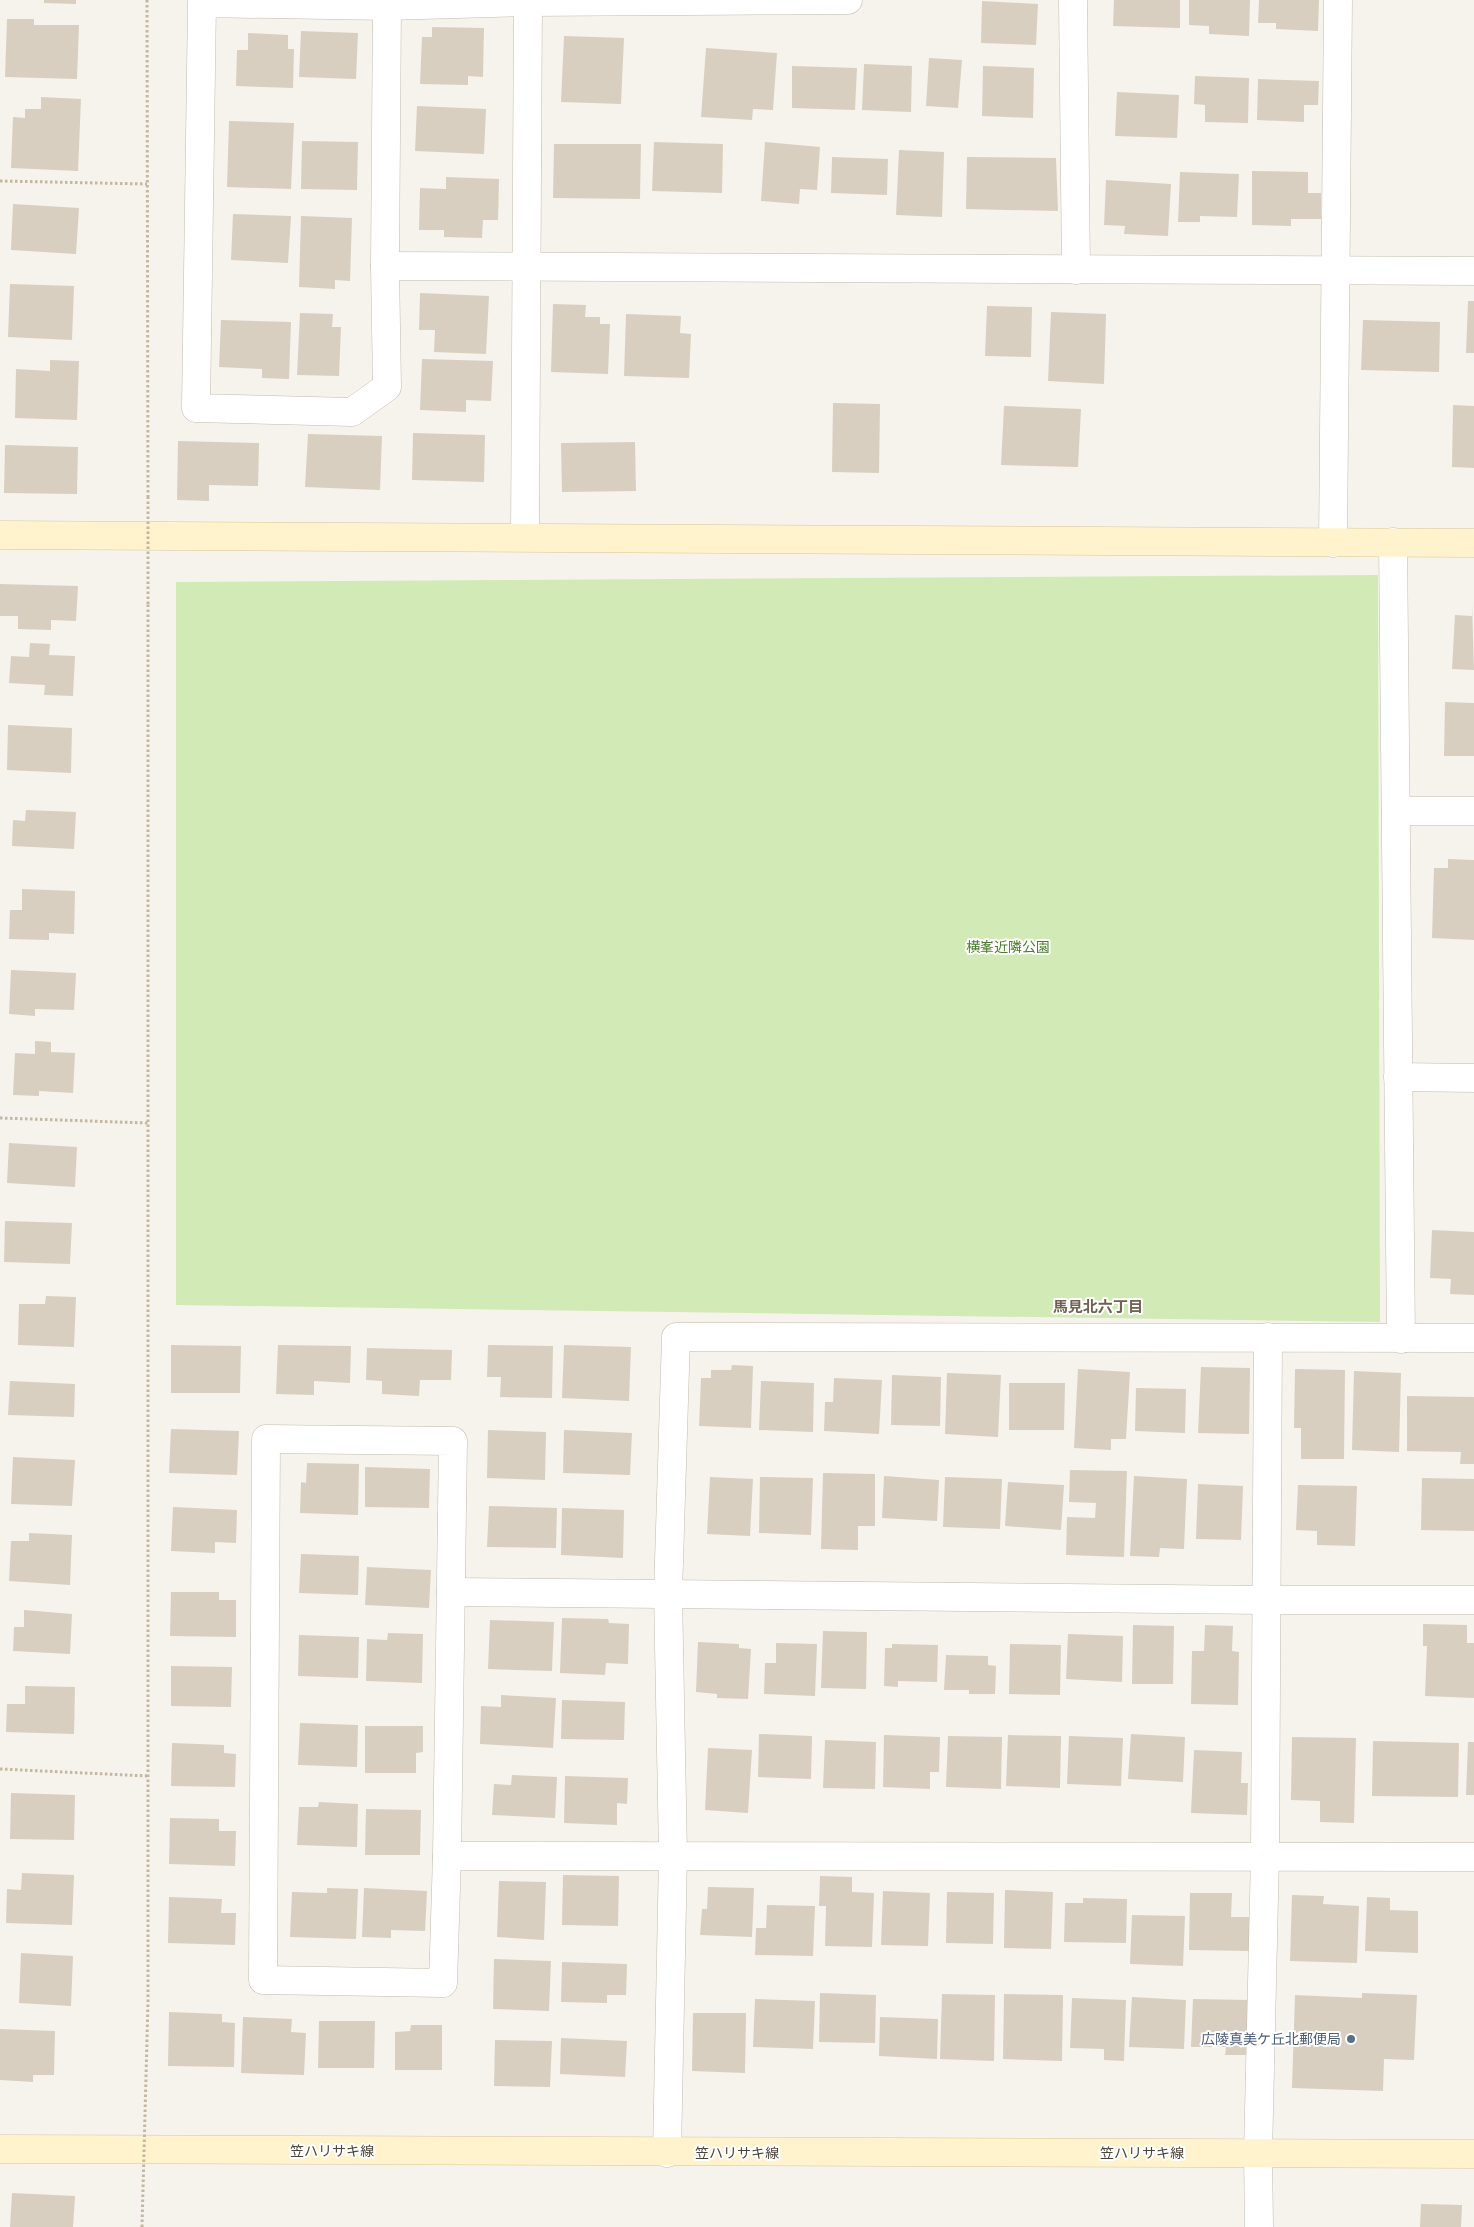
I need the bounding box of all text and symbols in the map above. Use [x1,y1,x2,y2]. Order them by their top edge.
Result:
park label: 横峯近隣公園 [966,938,1050,956]
district label: 馬見北六丁目 [1053,1297,1143,1316]
place label: 広陵真美ケ丘北郵便局 [1201,2030,1341,2048]
marker: 広陵真美ケ丘北郵便局 [1345,2033,1357,2045]
street label: 笠ハリサキ線 [290,2142,374,2160]
street label: 笠ハリサキ線 [695,2144,779,2162]
street label: 笠ハリサキ線 [1100,2144,1184,2162]

